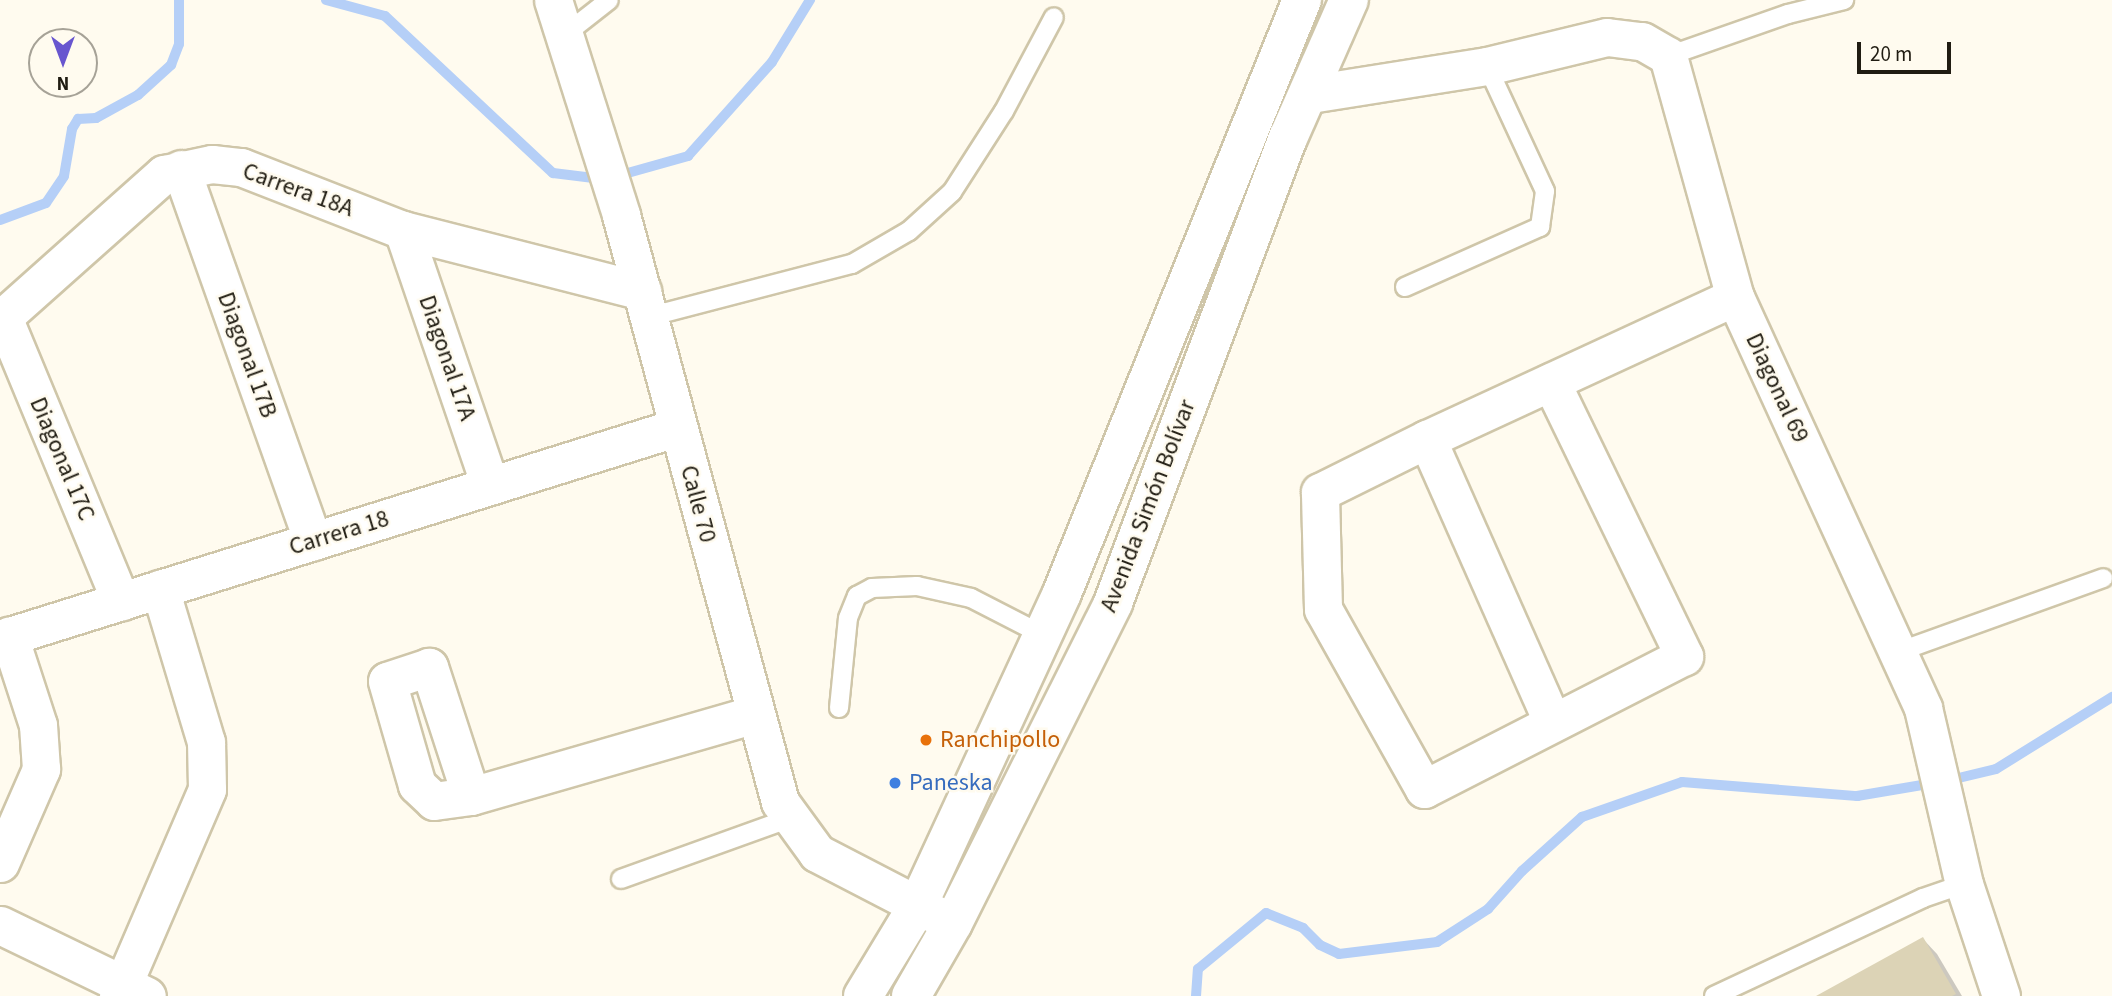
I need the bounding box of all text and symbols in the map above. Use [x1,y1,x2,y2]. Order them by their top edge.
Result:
north arrow [28,28,98,98]
scale bar [1860,28,1954,72]
text: 20 m [1870,39,1912,69]
text: N [57,69,69,96]
street label: Carrera 18A [239,157,357,223]
street label: Diagonal 17B [211,288,283,422]
street label: Diagonal 17A [412,292,482,424]
street label: Diagonal 69 [1739,329,1815,447]
street label: Diagonal 17C [23,393,101,525]
street label: Avenida Simón Bolívar [1094,396,1202,616]
street label: Calle 70 [674,462,722,546]
street label: Carrera 18 [286,504,392,562]
place label: Ranchipollo [940,726,1060,754]
marker: Ranchipollo [918,732,934,748]
place label: Paneska [909,769,992,797]
marker: Paneska [887,775,903,791]

